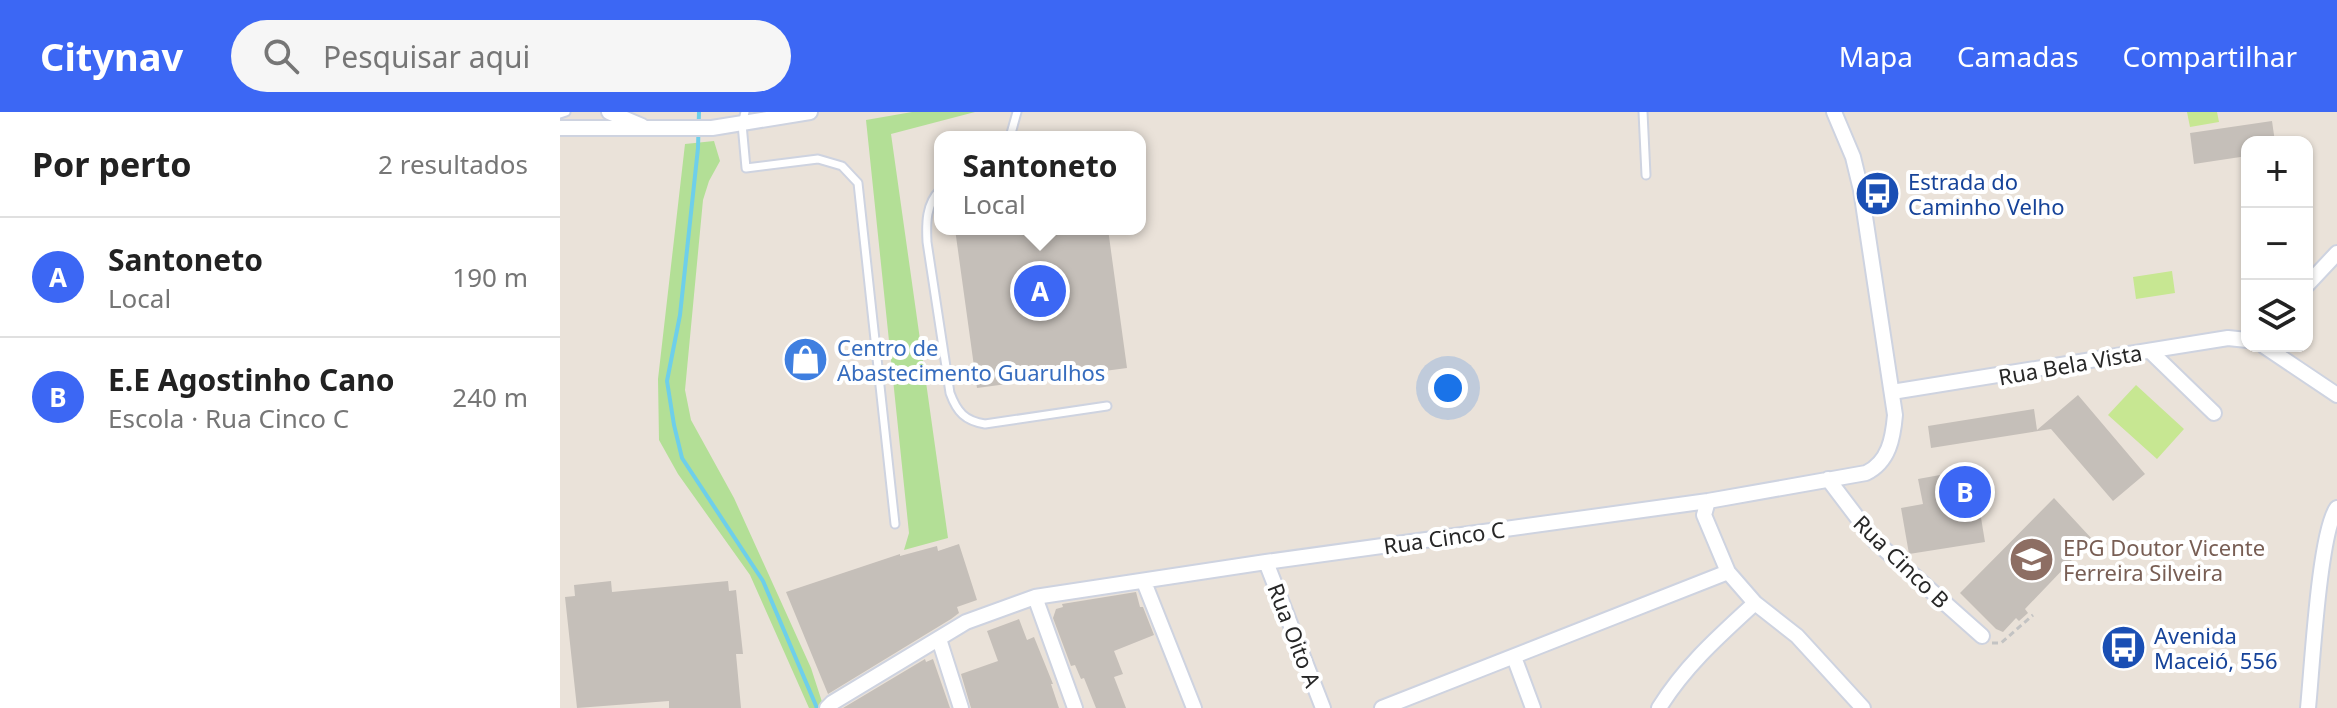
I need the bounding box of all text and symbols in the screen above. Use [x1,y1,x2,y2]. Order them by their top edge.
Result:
search box [231,20,791,92]
text: Citynav [40,30,183,82]
icon: search [259,34,303,78]
text: Pesquisar aqui [323,36,530,77]
text: Mapa [1839,37,1913,75]
text: Camadas [1957,37,2079,75]
text: Compartilhar [2123,37,2297,75]
popup [934,131,1146,235]
map controls [2241,136,2313,352]
button: + [2241,136,2313,208]
text: Por perto [32,141,191,187]
text: Santoneto [963,145,1117,186]
text: 2 resultados [378,146,528,182]
place label: Estrada do Caminho Velho [1908,166,2064,221]
bus stop icon: Estrada do Caminho Velho [1853,170,1901,218]
text: Local [963,186,1026,222]
button: − [2241,208,2313,280]
text: Santoneto [108,239,263,280]
text: A [49,259,67,295]
text: 190 m [452,259,528,295]
pin: A [1014,261,1066,321]
text: Local [108,280,171,316]
button: layers [2241,280,2313,352]
place label: Centro de Abastecimento Guarulhos [837,332,1105,387]
shop icon: Centro de Abastecimento Guarulhos [782,336,830,384]
street label: Rua Bela Vista [1996,337,2144,391]
text: E.E Agostinho Cano [108,359,394,400]
your location [1428,368,1468,408]
text: B [49,379,67,415]
text: 240 m [452,379,528,415]
text: Escola · Rua Cinco C [108,400,349,436]
pin: B [1939,462,1991,522]
street label: Rua Cinco B [1848,508,1956,614]
street label: Rua Cinco C [1381,514,1507,560]
place label: EPG Doutor Vicente Ferreira Silveira [2063,532,2265,587]
school or university icon: EPG Doutor Vicente Ferreira Silveira [2008,536,2056,584]
street label: Rua Oito A [1261,579,1329,692]
place label: Avenida Maceió, 556 [2154,620,2278,675]
bus stop icon: Avenida Maceió, 556 [2099,624,2147,672]

